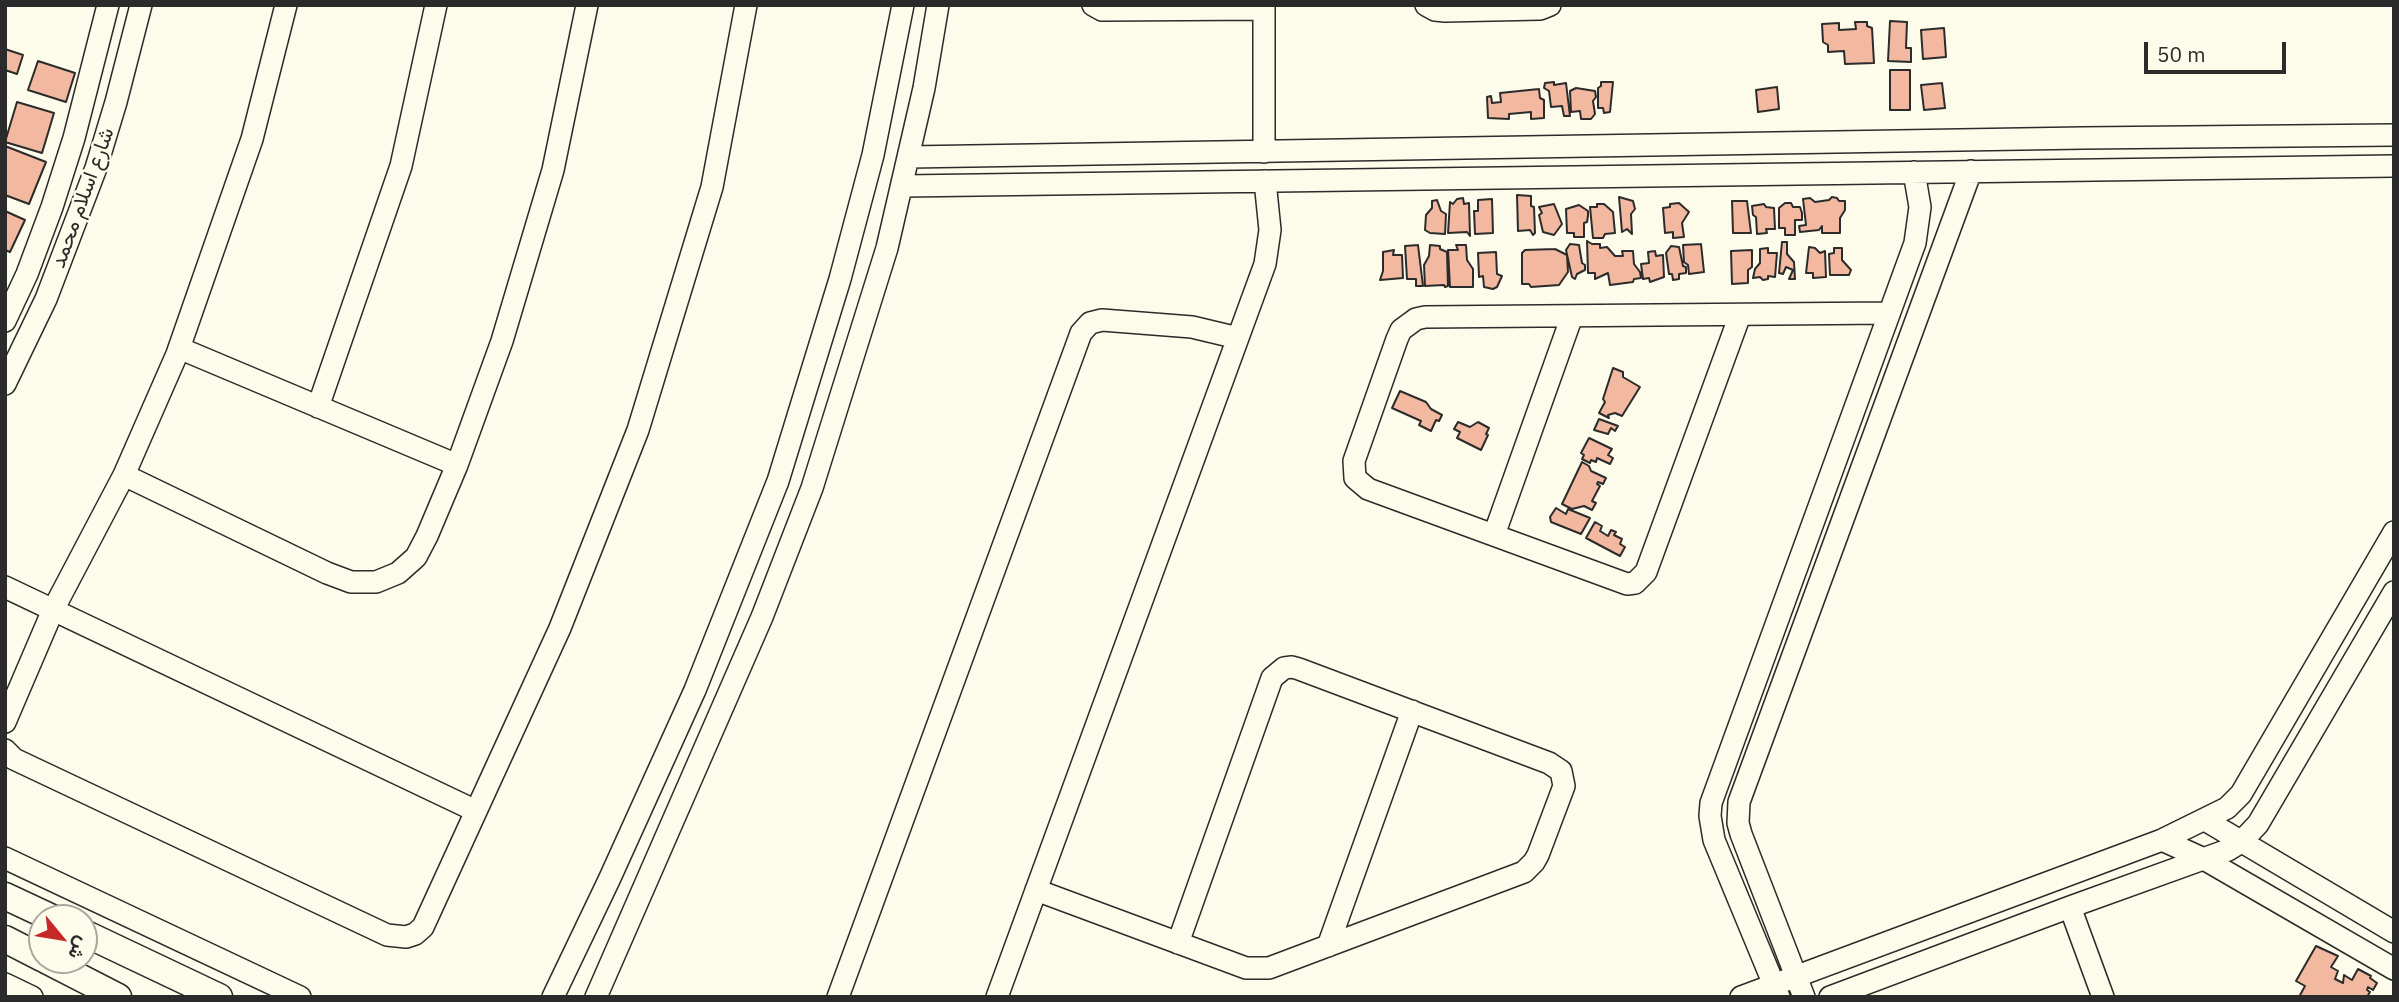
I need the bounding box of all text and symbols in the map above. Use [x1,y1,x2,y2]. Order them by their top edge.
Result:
scale bar [2147,28,2289,72]
text: 50 m [2157,40,2206,68]
street label: شارع اسلام محمد [46,124,120,272]
north arrow [28,904,98,974]
text: ش [63,933,96,964]

